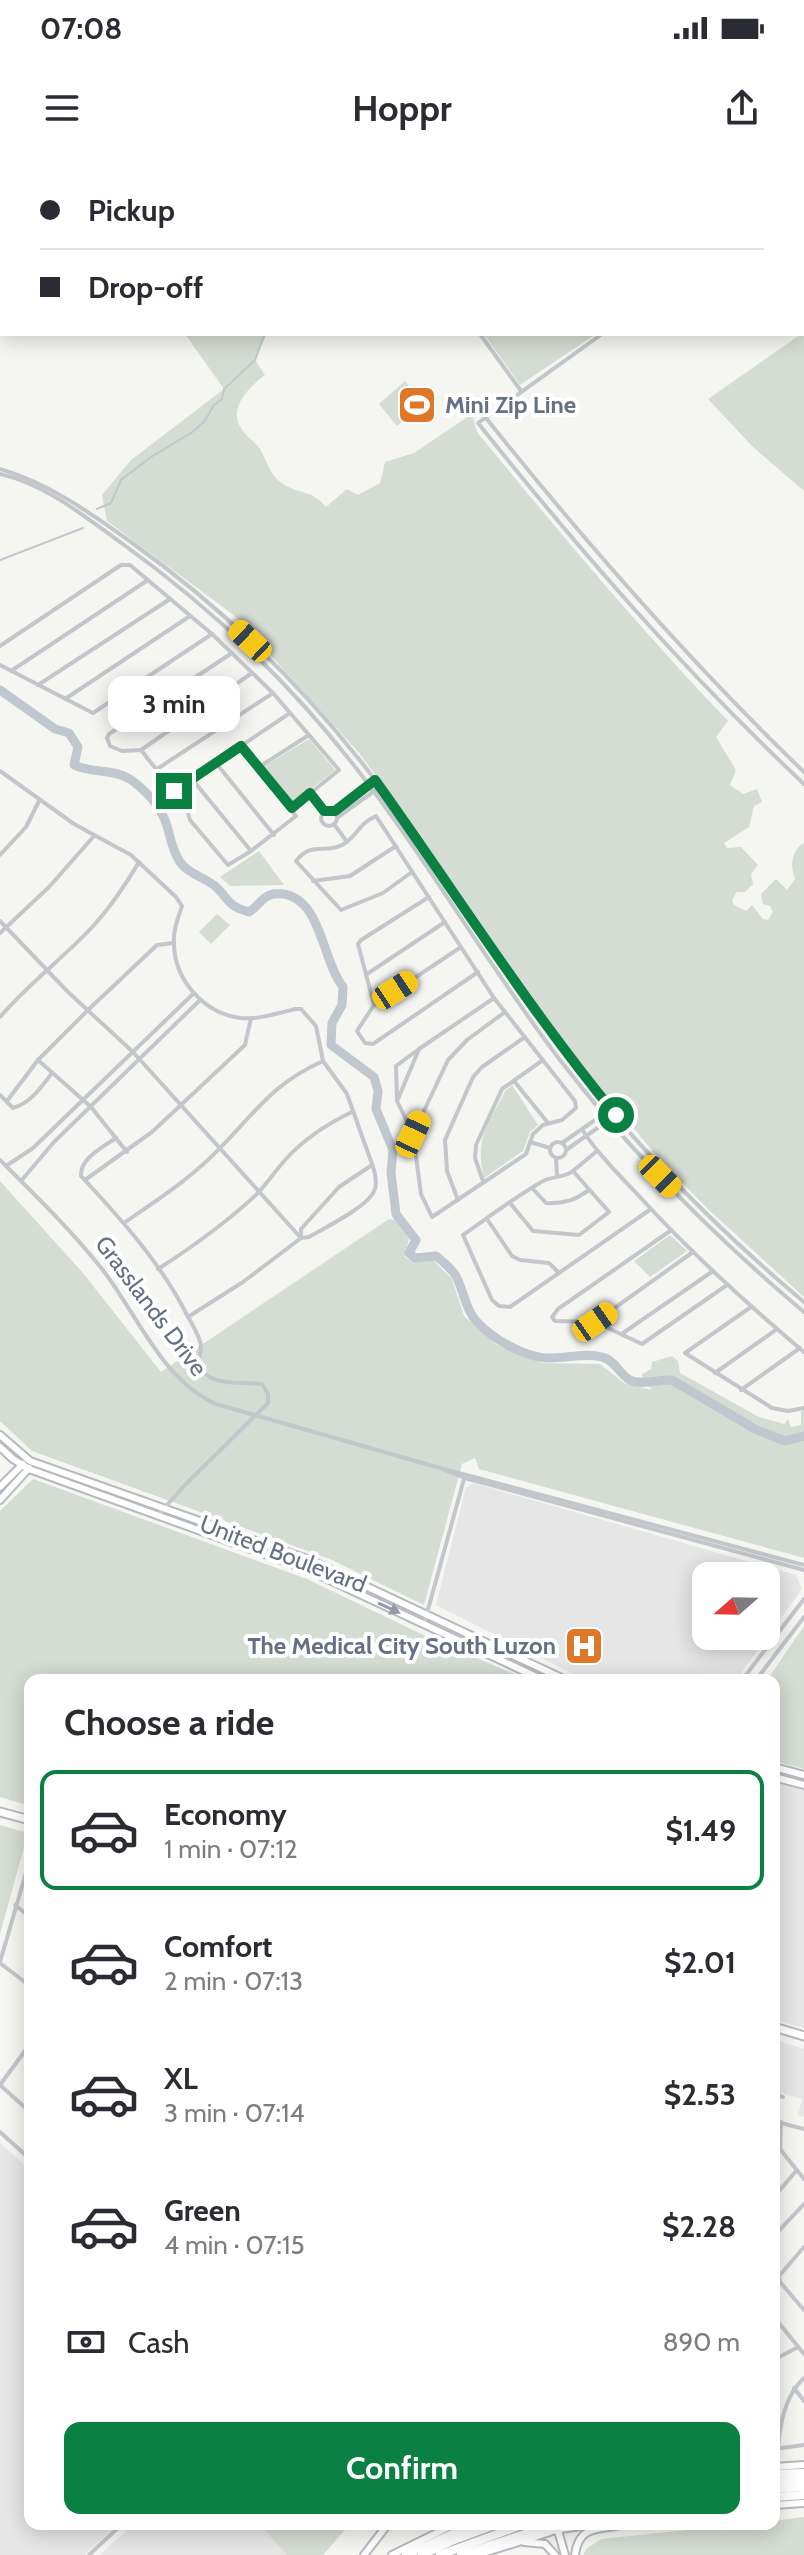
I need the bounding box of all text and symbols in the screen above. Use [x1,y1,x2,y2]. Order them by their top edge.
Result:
text: 07:08 [40,10,122,47]
icon: menu [40,86,84,130]
text: Hoppr [352,86,452,130]
icon: share [720,86,764,130]
text: Pickup [88,192,175,229]
text: Drop-off [88,269,203,306]
sports icon: Mini Zip Line [396,384,438,426]
place label: Mini Zip Line [445,390,576,419]
car [224,616,276,666]
callout: 3 min [108,675,240,731]
text: 3 min [142,688,206,720]
route end [156,773,192,809]
car [368,967,422,1013]
route start [598,1097,634,1133]
car [392,1107,434,1161]
car [635,1151,685,1201]
street label: Grasslands Drive [89,1230,213,1381]
car [568,1298,622,1346]
street label: United Boulevard [196,1508,371,1599]
north arrow [692,1562,780,1650]
map controls [692,1562,780,1650]
one-way arrow [378,1601,401,1614]
hospital icon: The Medical City South Luzon [563,1625,605,1667]
place label: The Medical City South Luzon [247,1631,556,1660]
text: Choose a ride [64,1700,274,1744]
icon: car [68,1794,140,1866]
text: Economy [164,1796,287,1833]
text: $1.49 [665,1812,736,1849]
text: 1 min · 07:12 [164,1833,298,1865]
icon: car [68,1926,140,1998]
text: Comfort [164,1928,272,1965]
text: $2.01 [664,1944,736,1981]
text: 2 min · 07:13 [164,1965,303,1997]
icon: car [68,2058,140,2130]
text: XL [164,2060,198,2097]
text: $2.53 [664,2076,736,2113]
text: 3 min · 07:14 [164,2097,305,2129]
icon: car [68,2190,140,2262]
text: Green [164,2192,241,2229]
text: $2.28 [662,2208,736,2245]
text: 4 min · 07:15 [164,2229,305,2261]
icon: cash [64,2320,108,2364]
text: Cash [128,2324,190,2361]
text: 890 m [663,2326,740,2358]
button: Confirm [64,2422,740,2514]

